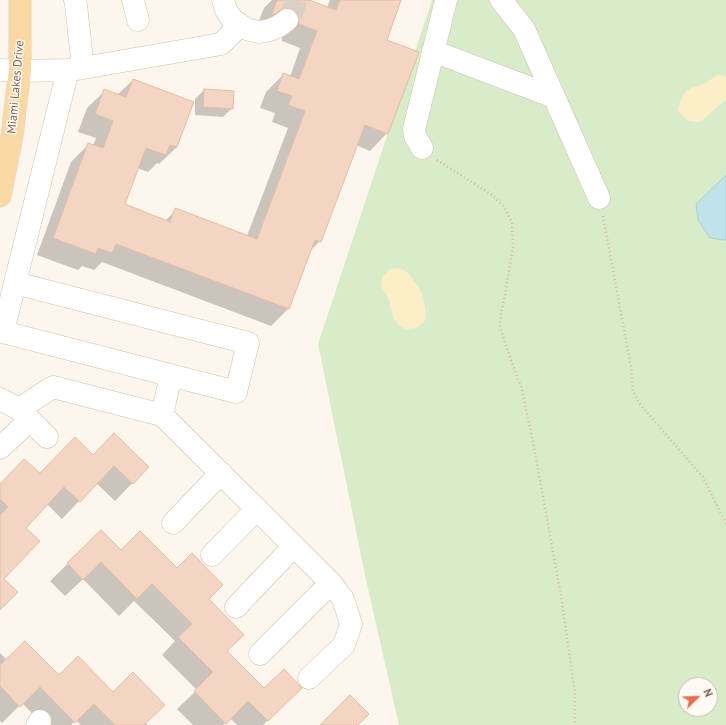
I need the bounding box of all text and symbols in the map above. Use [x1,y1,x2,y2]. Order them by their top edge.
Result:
street label: Miami Lakes Drive [5,40,27,134]
north arrow [678,677,718,717]
text: N [700,687,716,699]

